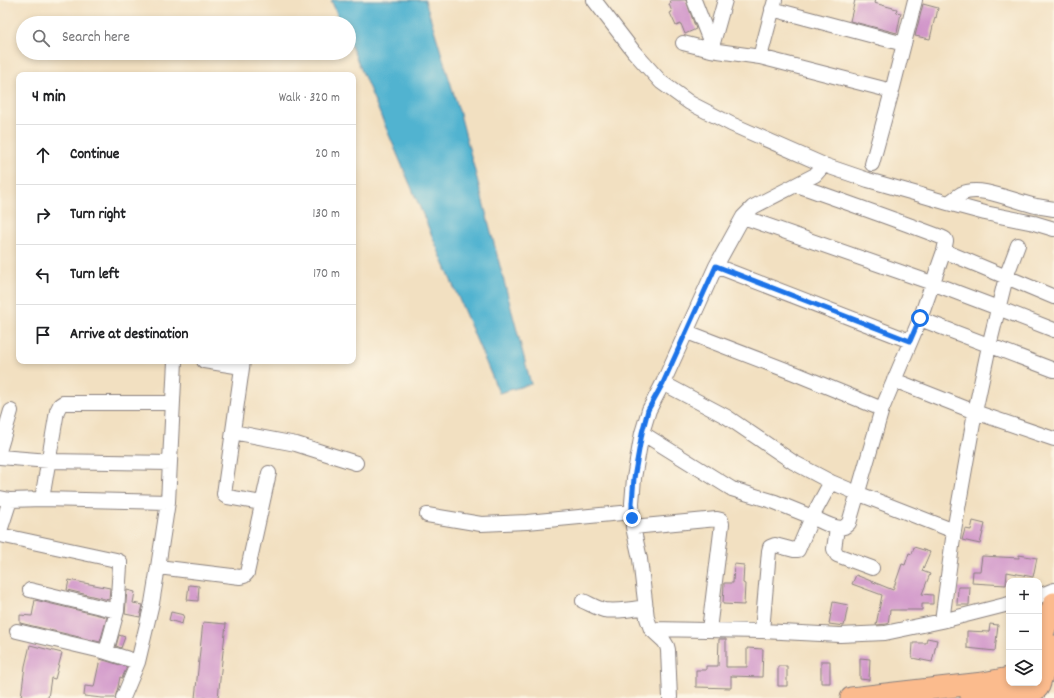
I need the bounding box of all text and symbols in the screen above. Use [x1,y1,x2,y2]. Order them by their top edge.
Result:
search box [16,16,356,60]
icon: search [30,27,52,49]
text: Search here [62,27,130,49]
text: 4 min [32,86,66,110]
text: Walk · 320 m [279,89,340,108]
icon: ahead [32,144,54,166]
text: Continue [70,144,119,166]
text: 20 m [315,145,340,164]
icon: right [32,204,54,226]
text: Turn right [70,204,126,226]
text: 130 m [312,205,340,224]
icon: left [32,264,54,286]
text: Turn left [70,264,119,286]
text: 170 m [313,265,340,284]
route start [911,309,929,327]
icon: arrive [32,324,54,346]
text: Arrive at destination [70,324,188,346]
route end [623,509,641,527]
map controls [1006,578,1042,686]
button: + [1006,578,1042,614]
button: − [1006,614,1042,650]
button: layers [1006,650,1042,686]

